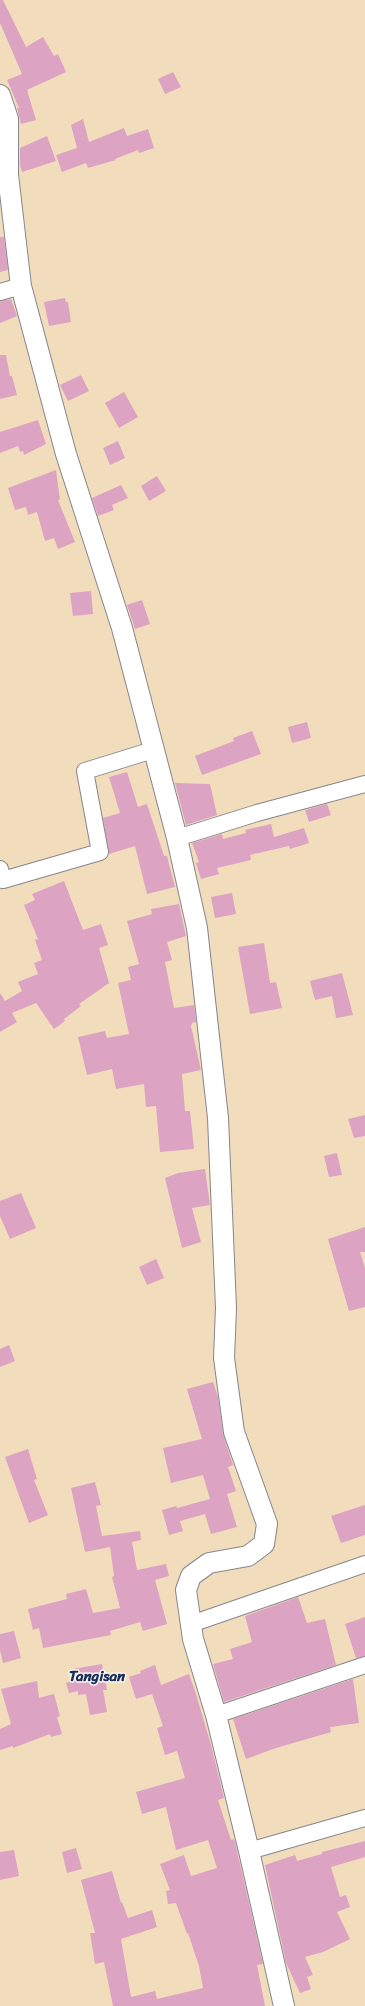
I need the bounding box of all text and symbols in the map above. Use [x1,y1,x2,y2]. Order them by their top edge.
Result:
district label: Tangisan [69,1668,125,1686]

